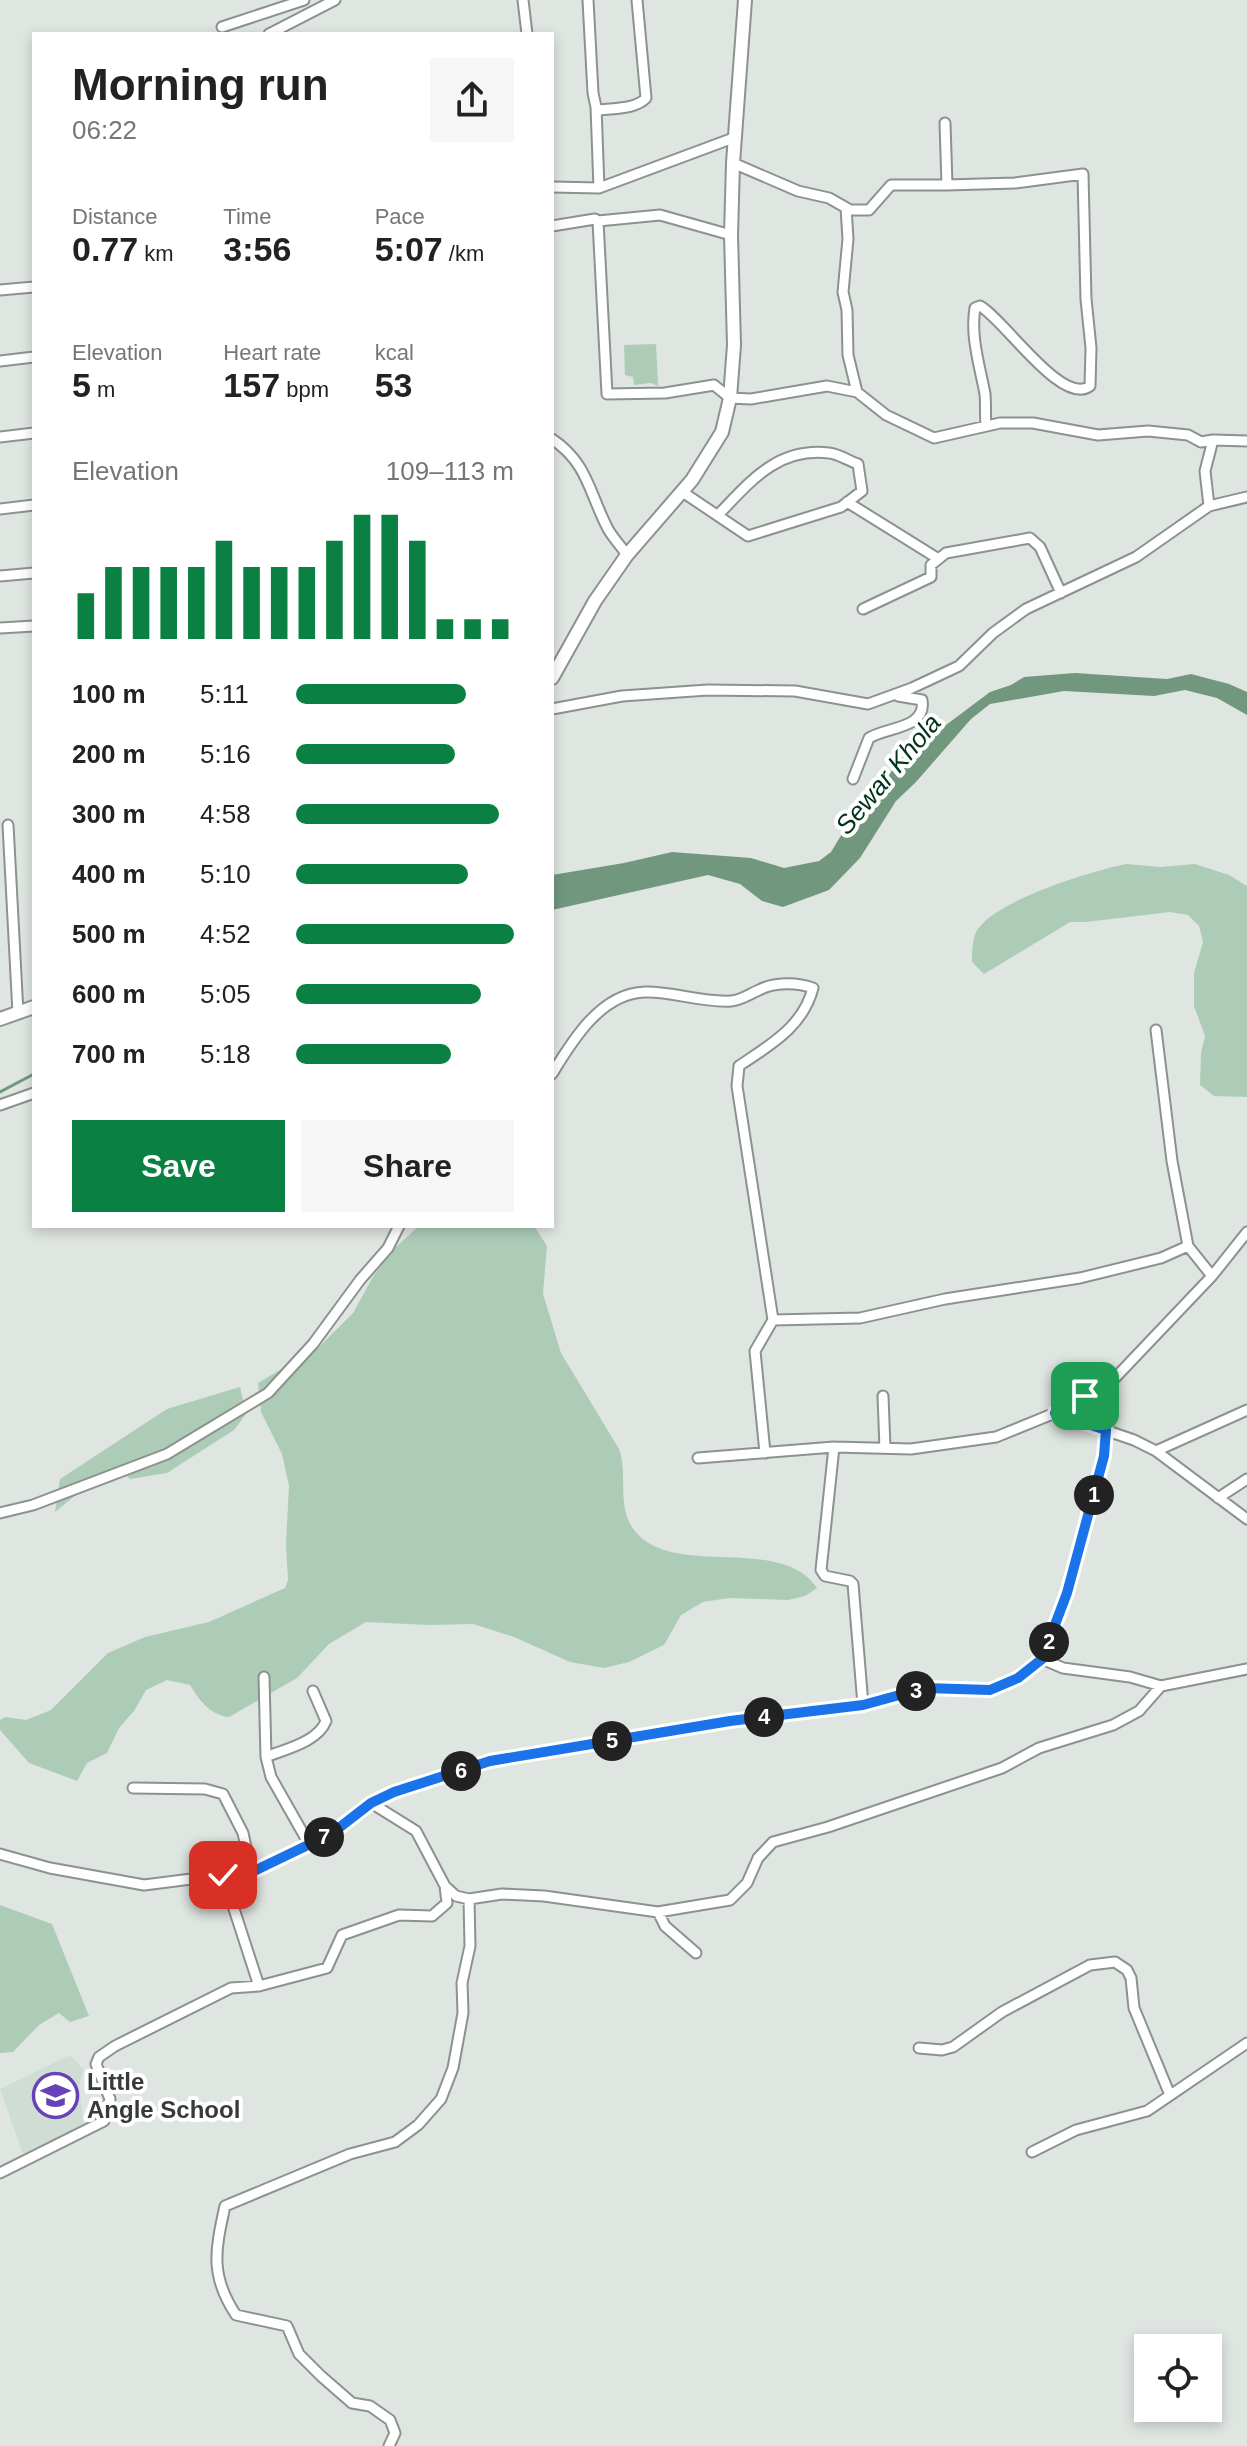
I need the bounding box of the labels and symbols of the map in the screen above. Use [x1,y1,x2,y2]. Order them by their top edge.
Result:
water label: Sewar Khola [829,708,947,840]
pin [1051,1362,1119,1430]
pin: 1 [1074,1475,1114,1515]
pin: 2 [1029,1622,1069,1662]
pin: 3 [896,1671,936,1711]
pin: 4 [744,1697,784,1737]
pin: 5 [592,1721,632,1761]
pin: 6 [441,1751,481,1791]
pin: 7 [304,1817,344,1857]
pin [189,1841,257,1909]
place label: Little Angle School [87,2068,240,2123]
school or university icon: Little Angle School [32,2072,80,2120]

